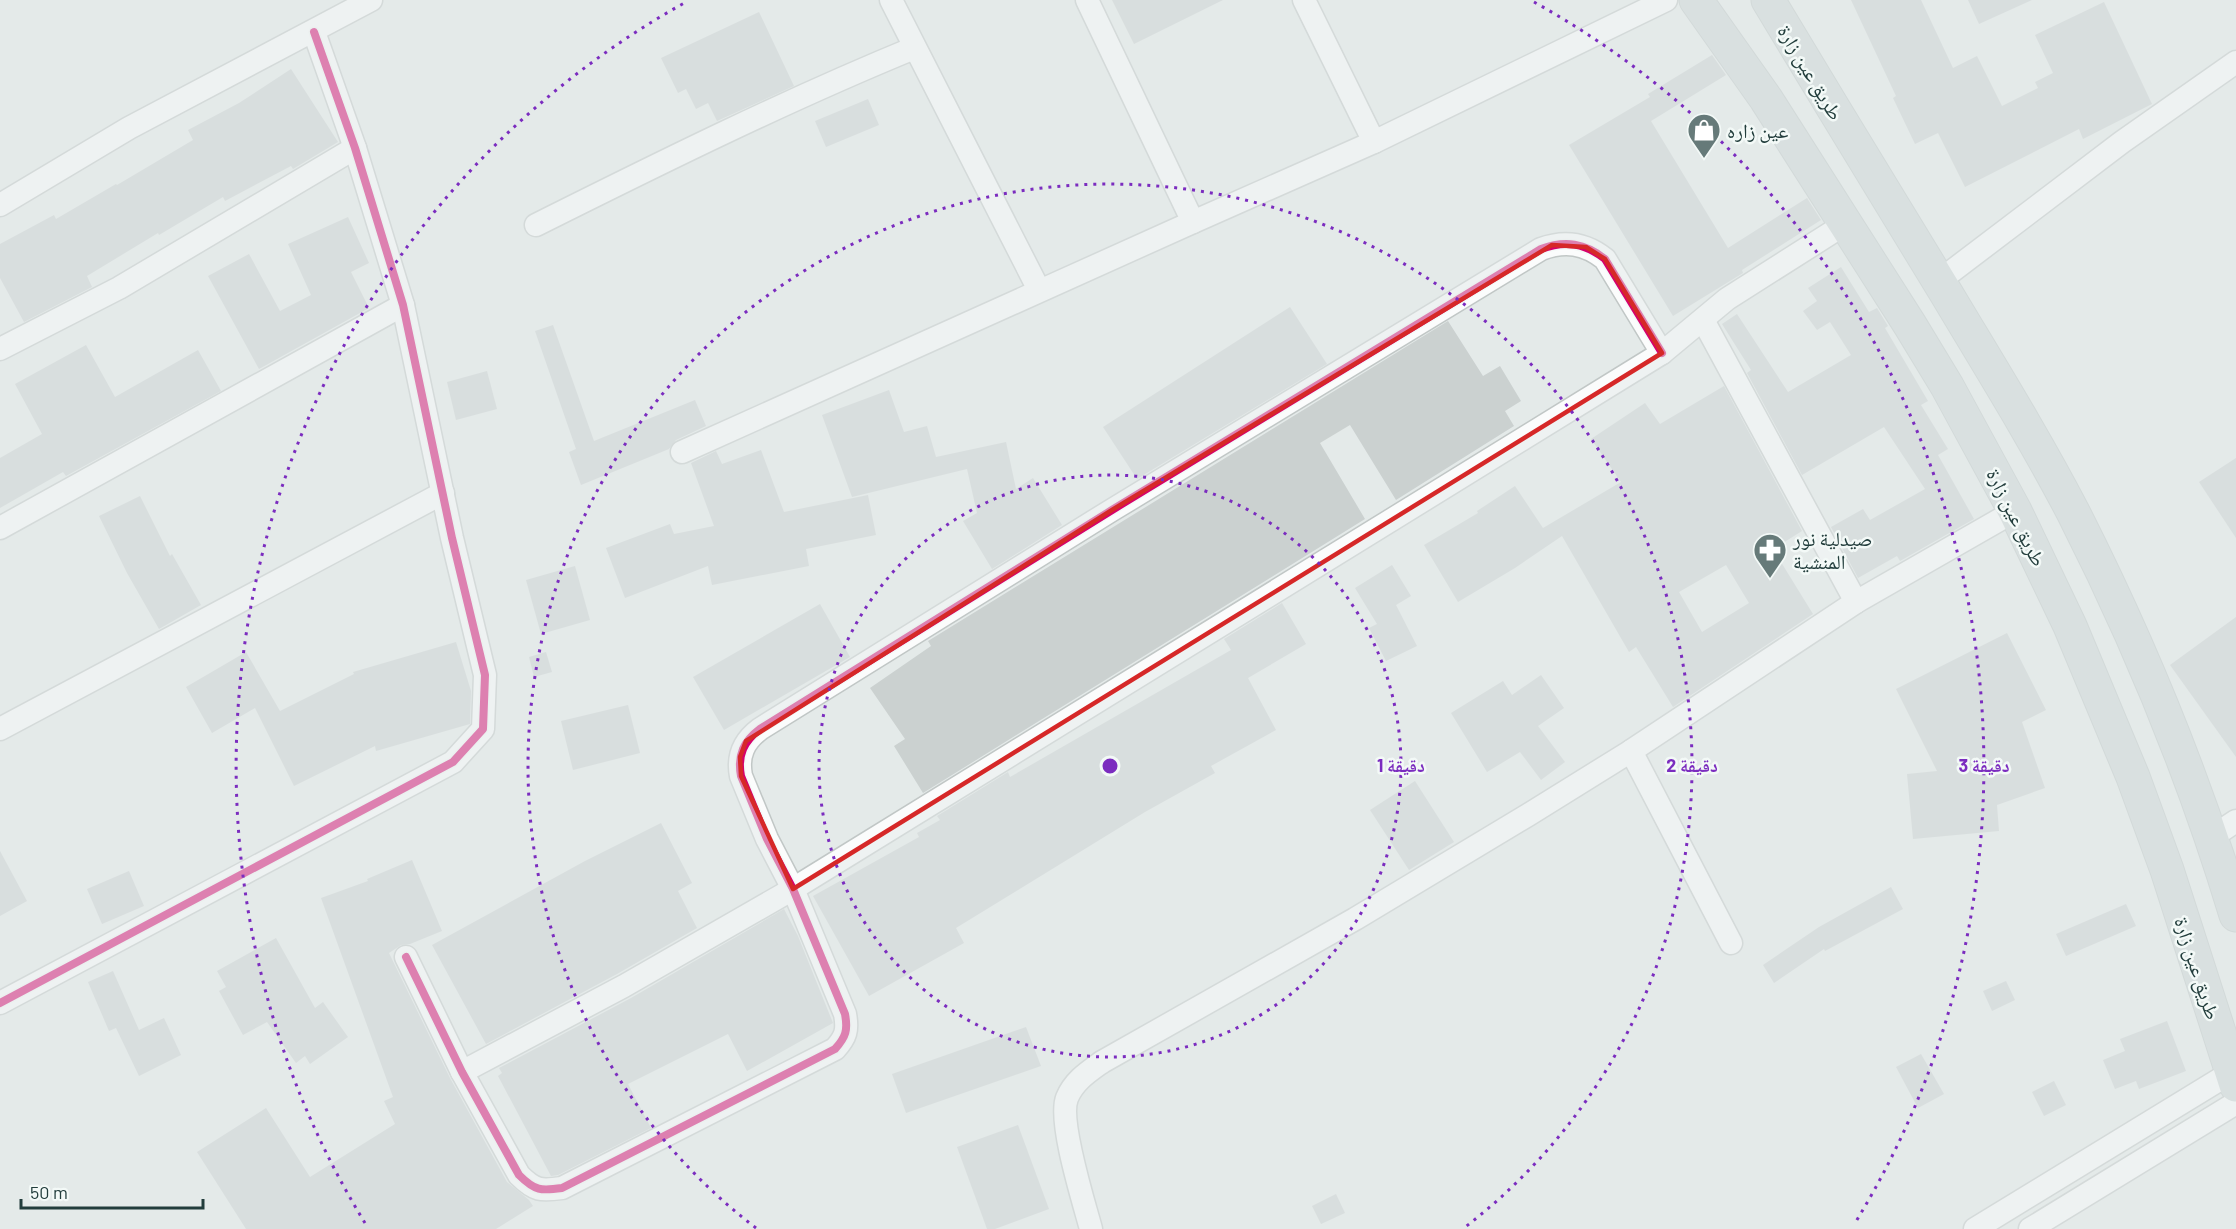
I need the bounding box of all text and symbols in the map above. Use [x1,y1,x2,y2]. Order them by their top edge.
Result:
street label: طريق عين زارة [1772,20,1849,124]
shop icon: عين زاره [1686,112,1722,159]
place label: عين زاره [1727,118,1788,143]
street label: طريق عين زارة [1981,464,2052,570]
place label: صيدلية نور المنشية [1792,526,1872,573]
pharmacy icon: صيدلية نور المنشية [1752,532,1788,579]
text: 1 دقيقة [1377,754,1425,776]
text: 2 دقيقة [1666,754,1718,776]
text: 3 دقيقة [1958,754,2010,776]
centre of rings [1100,756,1120,776]
street label: طريق عين زارة [2169,914,2226,1023]
scale bar [21,1172,202,1210]
text: 50 m [30,1181,68,1203]

